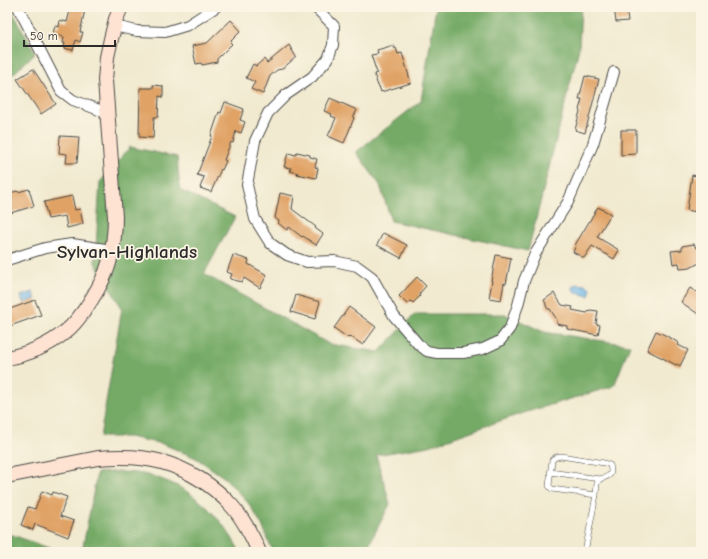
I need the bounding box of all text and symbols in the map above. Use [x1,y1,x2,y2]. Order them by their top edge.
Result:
scale bar [24,22,115,48]
text: 50 m [30,29,58,43]
district label: Sylvan-Highlands [57,241,197,263]

